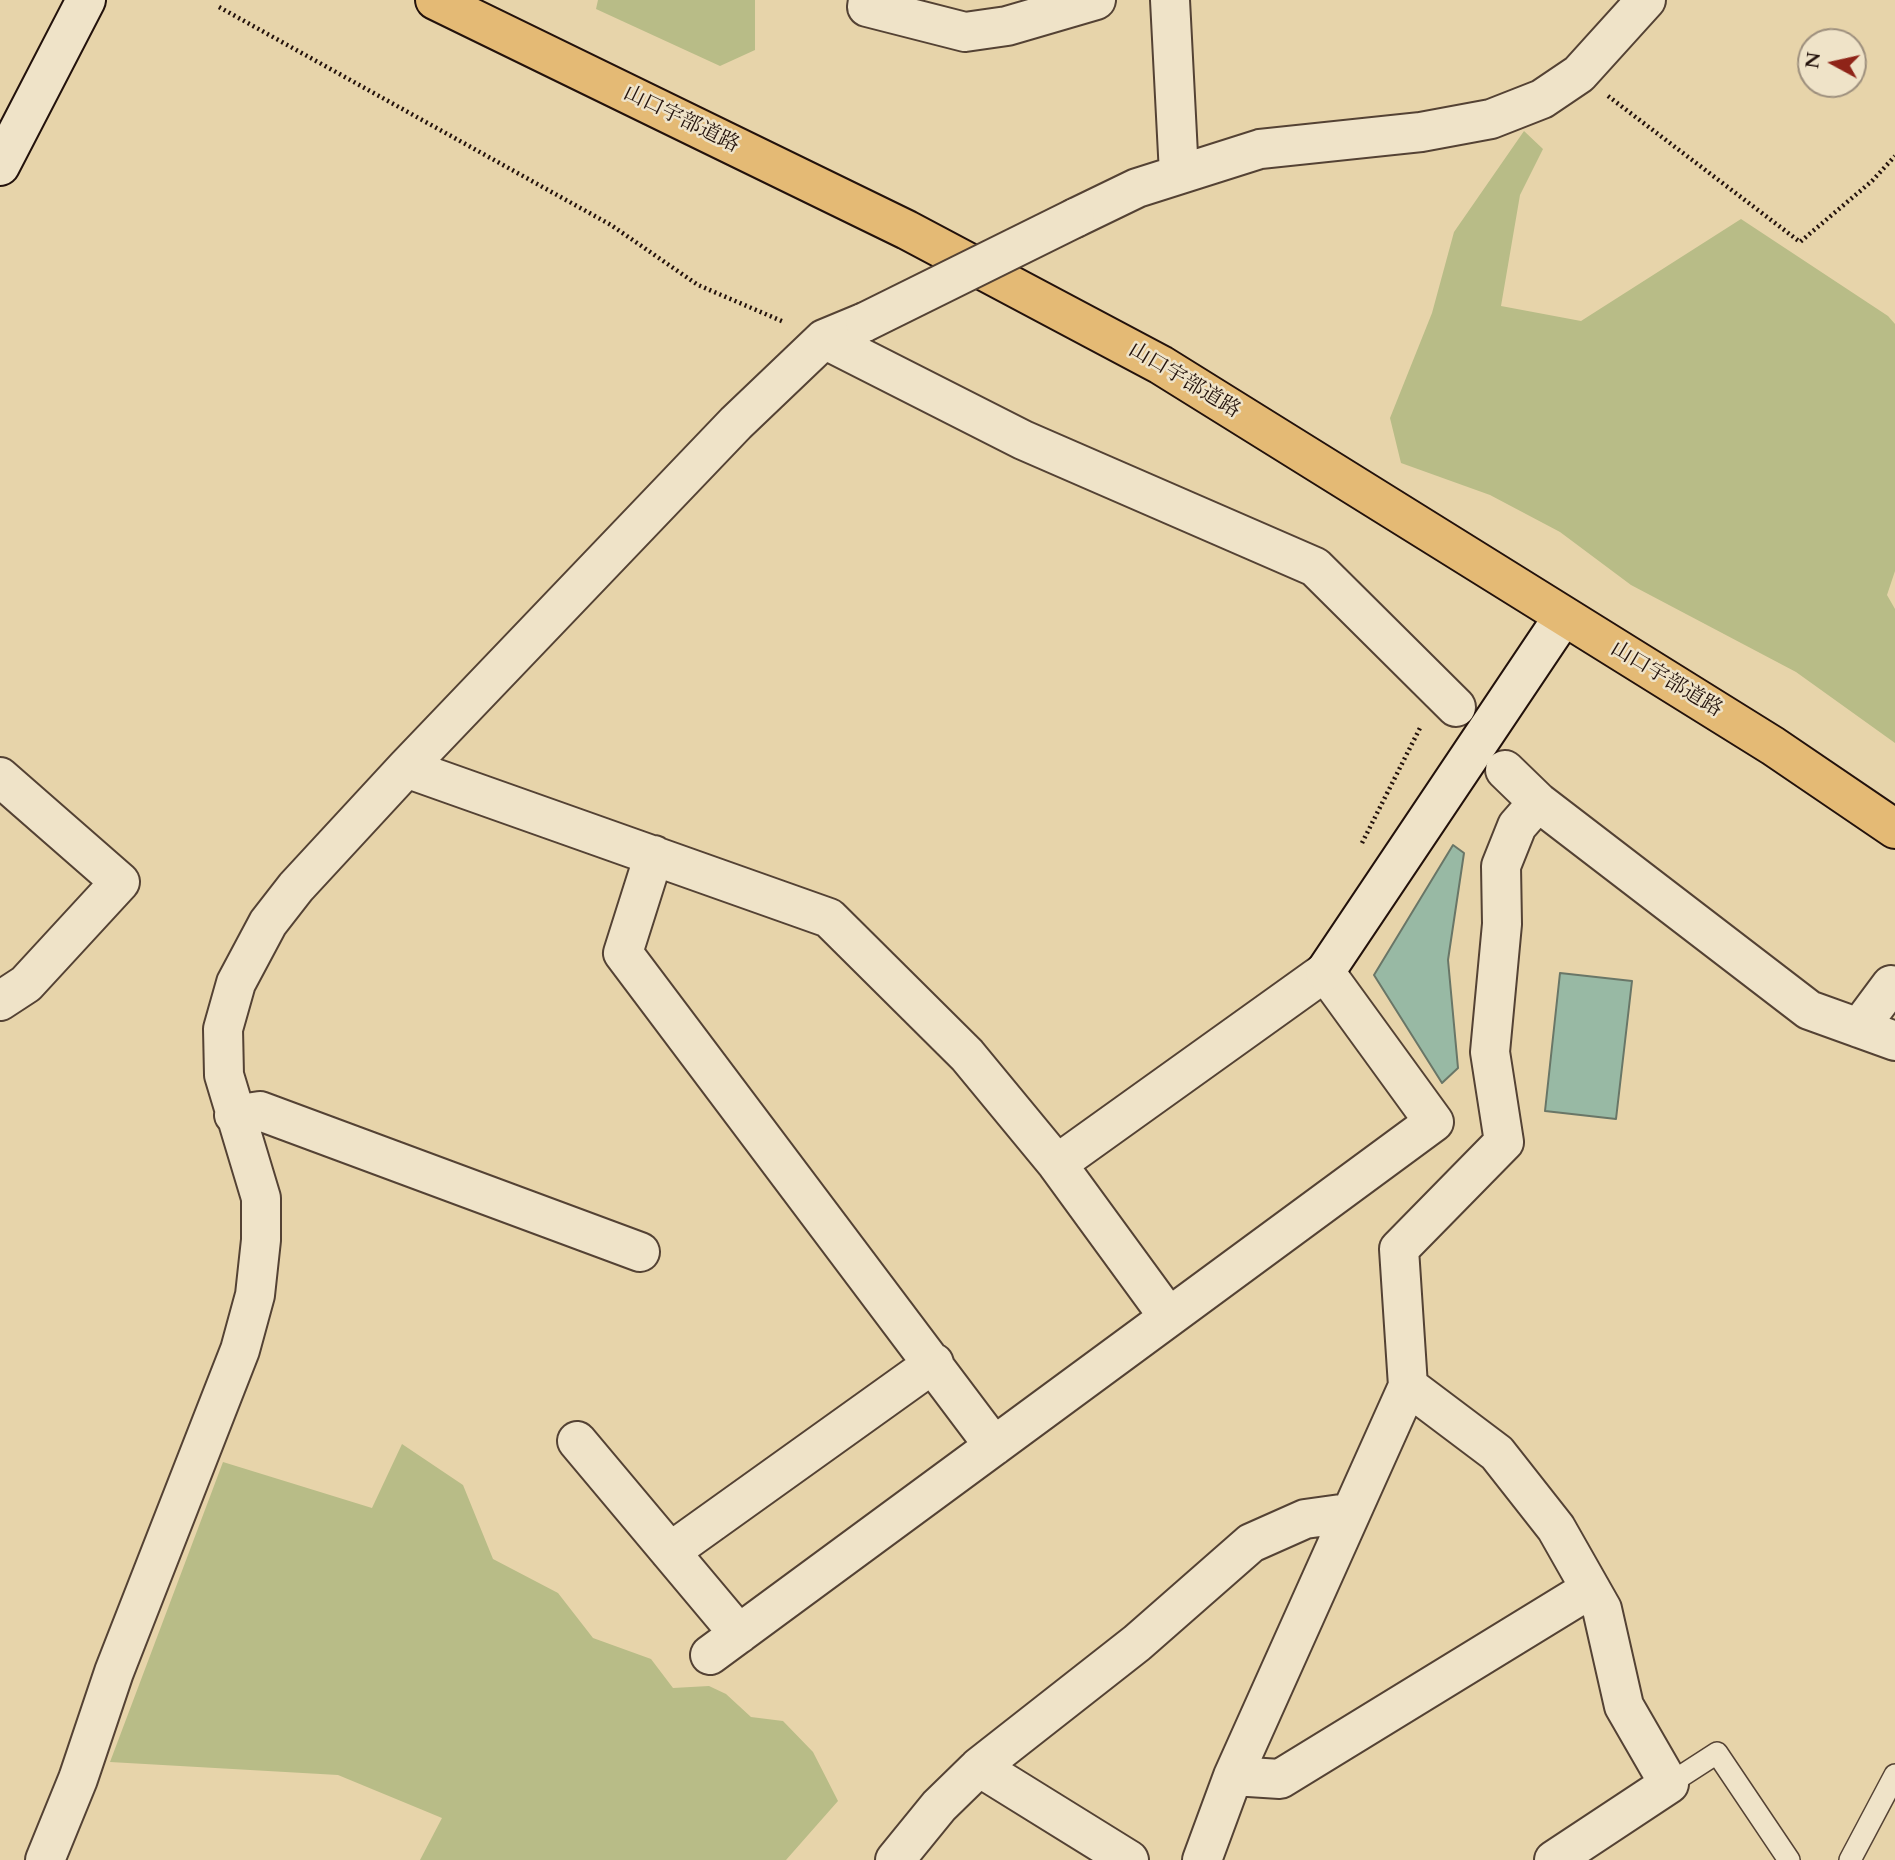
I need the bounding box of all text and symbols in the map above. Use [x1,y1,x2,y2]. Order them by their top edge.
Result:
north arrow [1797,28,1867,98]
text: N [1799,50,1827,70]
street label: 山口宇部道路 [619,81,743,159]
street label: 山口宇部道路 [1124,338,1244,424]
street label: 山口宇部道路 [1606,637,1726,723]

